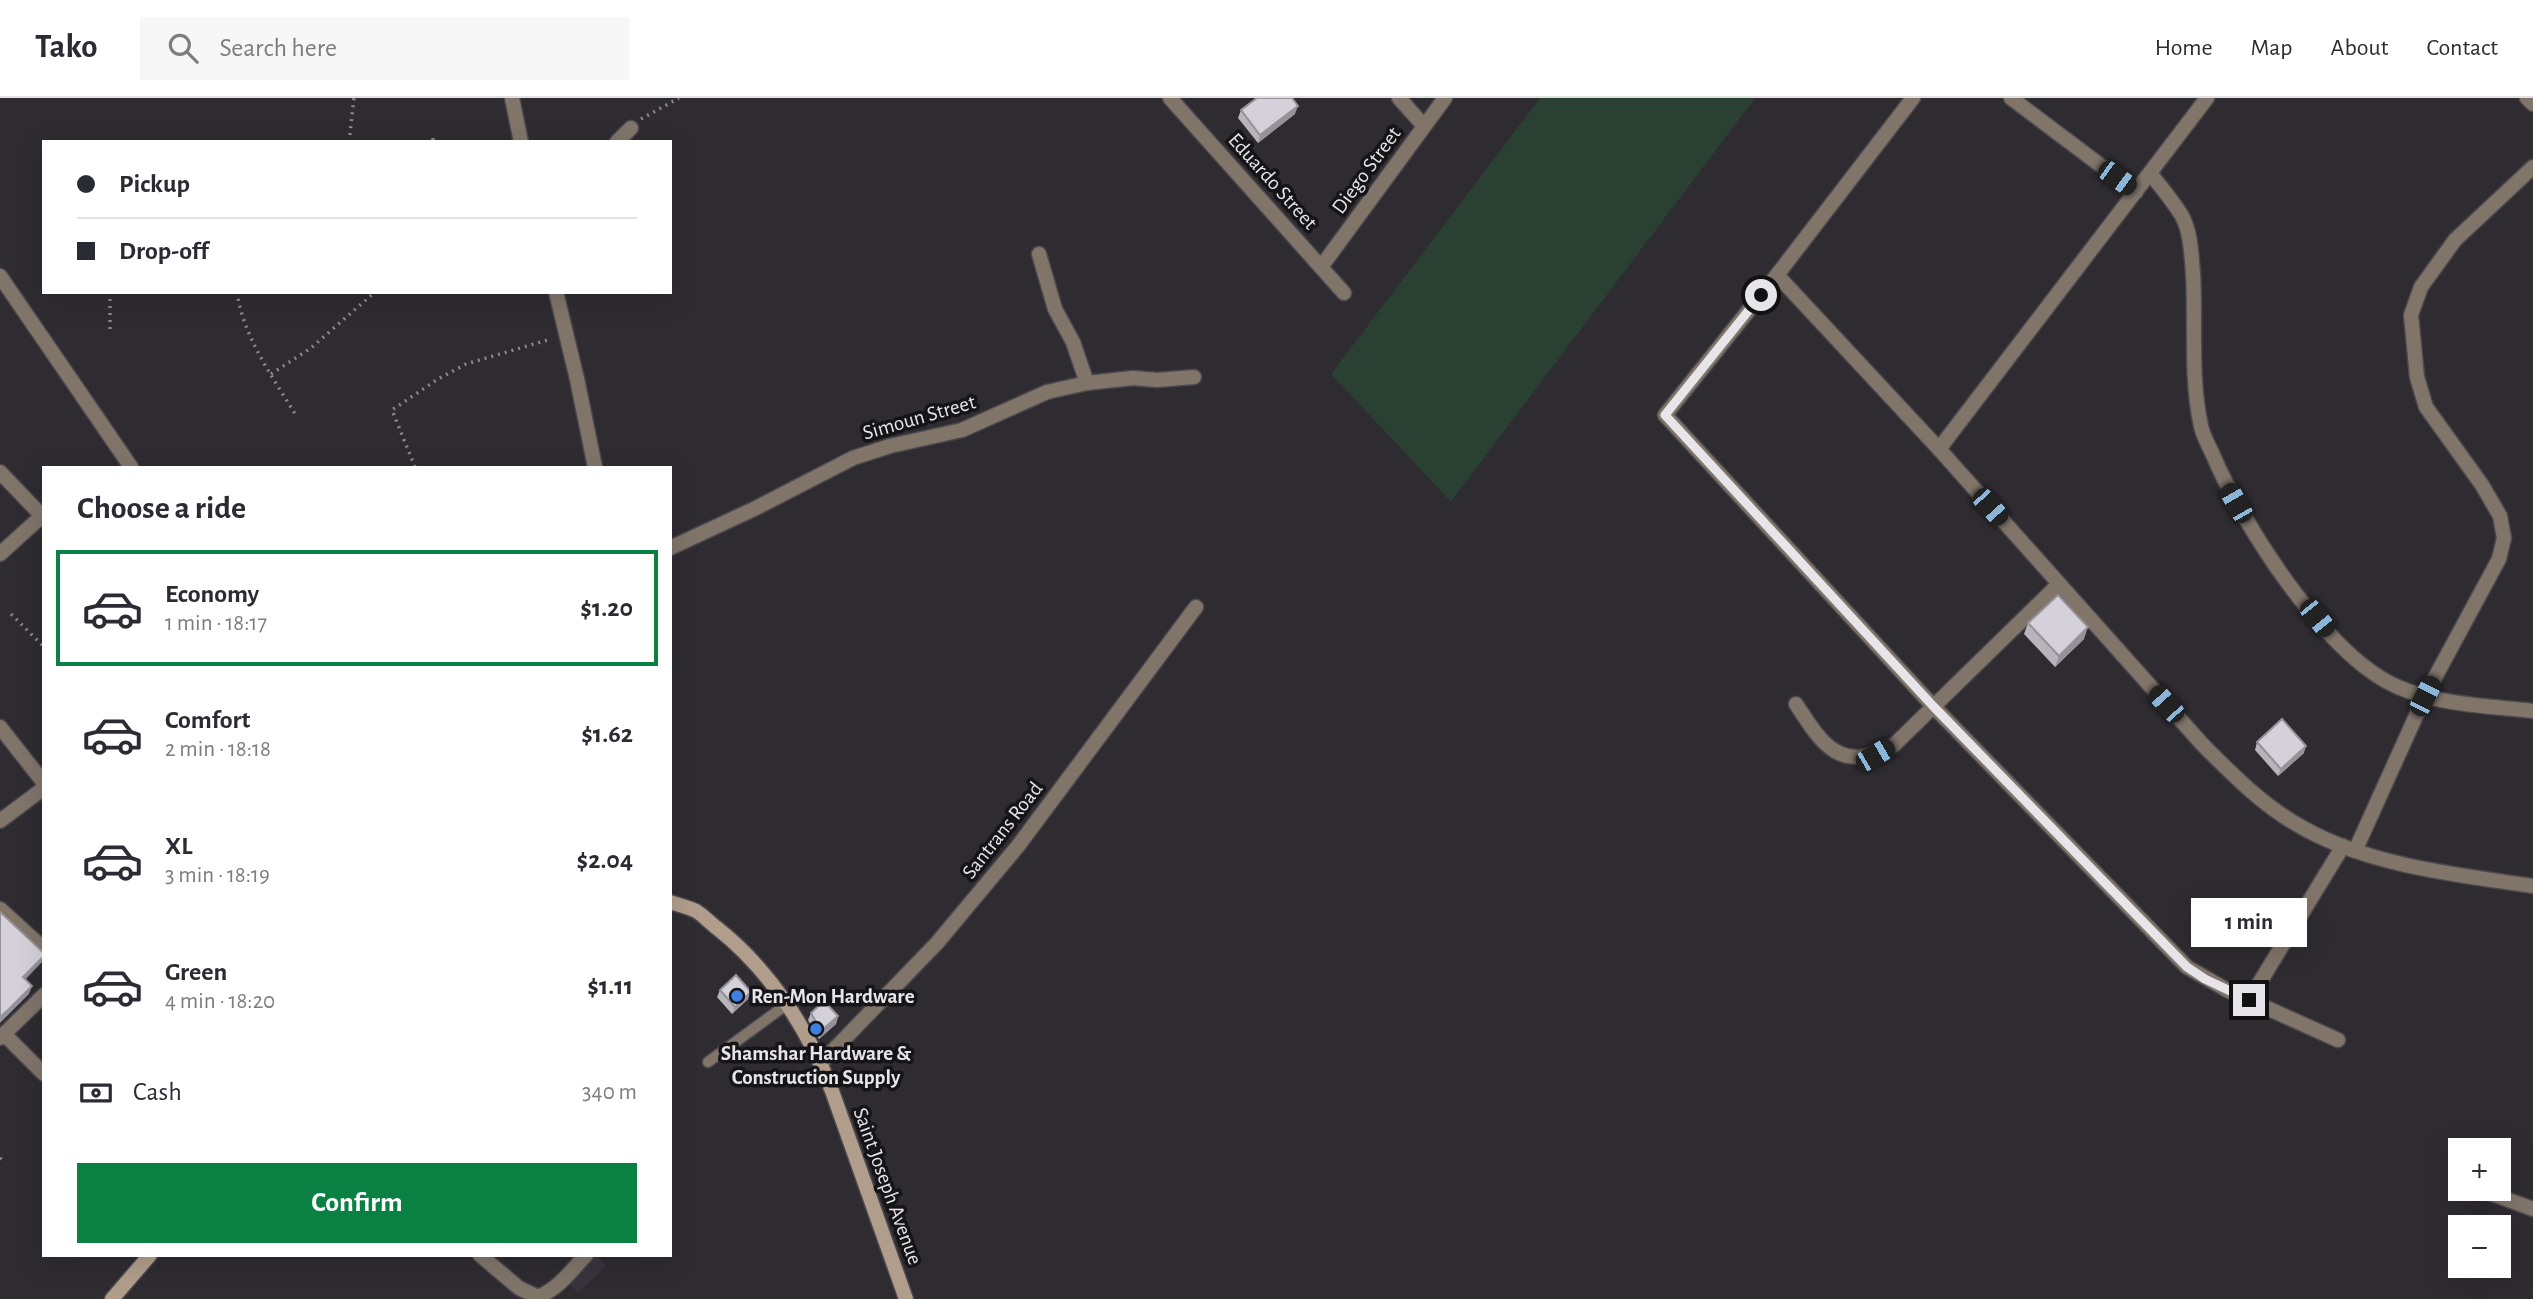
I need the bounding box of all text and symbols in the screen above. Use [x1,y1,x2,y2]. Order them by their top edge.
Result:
search box [140,17,630,80]
icon: search [164,29,202,67]
text: Tako [35,31,98,64]
text: Search here [220,35,337,61]
text: Home [2155,36,2213,60]
text: Map [2251,36,2293,60]
text: About [2331,36,2388,60]
text: Contact [2426,36,2498,60]
street label: Diego Street [1328,123,1405,218]
street label: Eduardo Street [1224,129,1321,234]
car [2094,157,2141,199]
text: Pickup [119,171,190,197]
text: Drop-off [119,238,208,264]
route start [1745,279,1777,311]
street label: Simoun Street [860,391,978,444]
car [2217,480,2256,526]
car [1969,484,2012,530]
text: Choose a ride [77,492,246,524]
icon: car [81,577,144,640]
text: Economy [165,581,259,607]
text: $1.20 [580,595,633,621]
car [2296,595,2339,641]
text: 1 min · 18:17 [165,612,267,635]
car [2407,673,2444,719]
car [2145,681,2188,727]
icon: car [81,703,144,766]
text: Comfort [165,707,250,733]
text: $1.62 [581,721,633,747]
car [1852,735,1899,775]
text: 2 min · 18:18 [165,738,271,761]
street label: Santrans Road [958,778,1047,883]
icon: car [81,829,144,892]
text: XL [165,833,192,859]
text: $2.04 [576,847,633,873]
text: 3 min · 18:19 [165,864,270,887]
callout: 1 min [2191,898,2307,948]
text: 1 min [2225,911,2273,934]
icon: car [81,955,144,1018]
text: Green [165,959,227,985]
text: $1.11 [587,973,633,999]
route end [2233,984,2265,1016]
place label: Ren-Mon Hardware [751,986,915,1007]
marker: Ren-Mon Hardware [729,988,745,1004]
text: 4 min · 18:20 [165,990,275,1013]
marker: Shamshar Hardware & Construction Supply [808,1021,824,1037]
place label: Shamshar Hardware & Construction Supply [721,1043,911,1088]
icon: cash [77,1074,115,1112]
text: Cash [133,1079,182,1105]
text: 340 m [582,1081,637,1104]
street label: Saint Joseph Avenue [849,1105,926,1267]
map controls [2448,1138,2511,1278]
button: + [2448,1138,2511,1201]
button: Confirm [77,1163,637,1243]
button: − [2448,1215,2511,1278]

